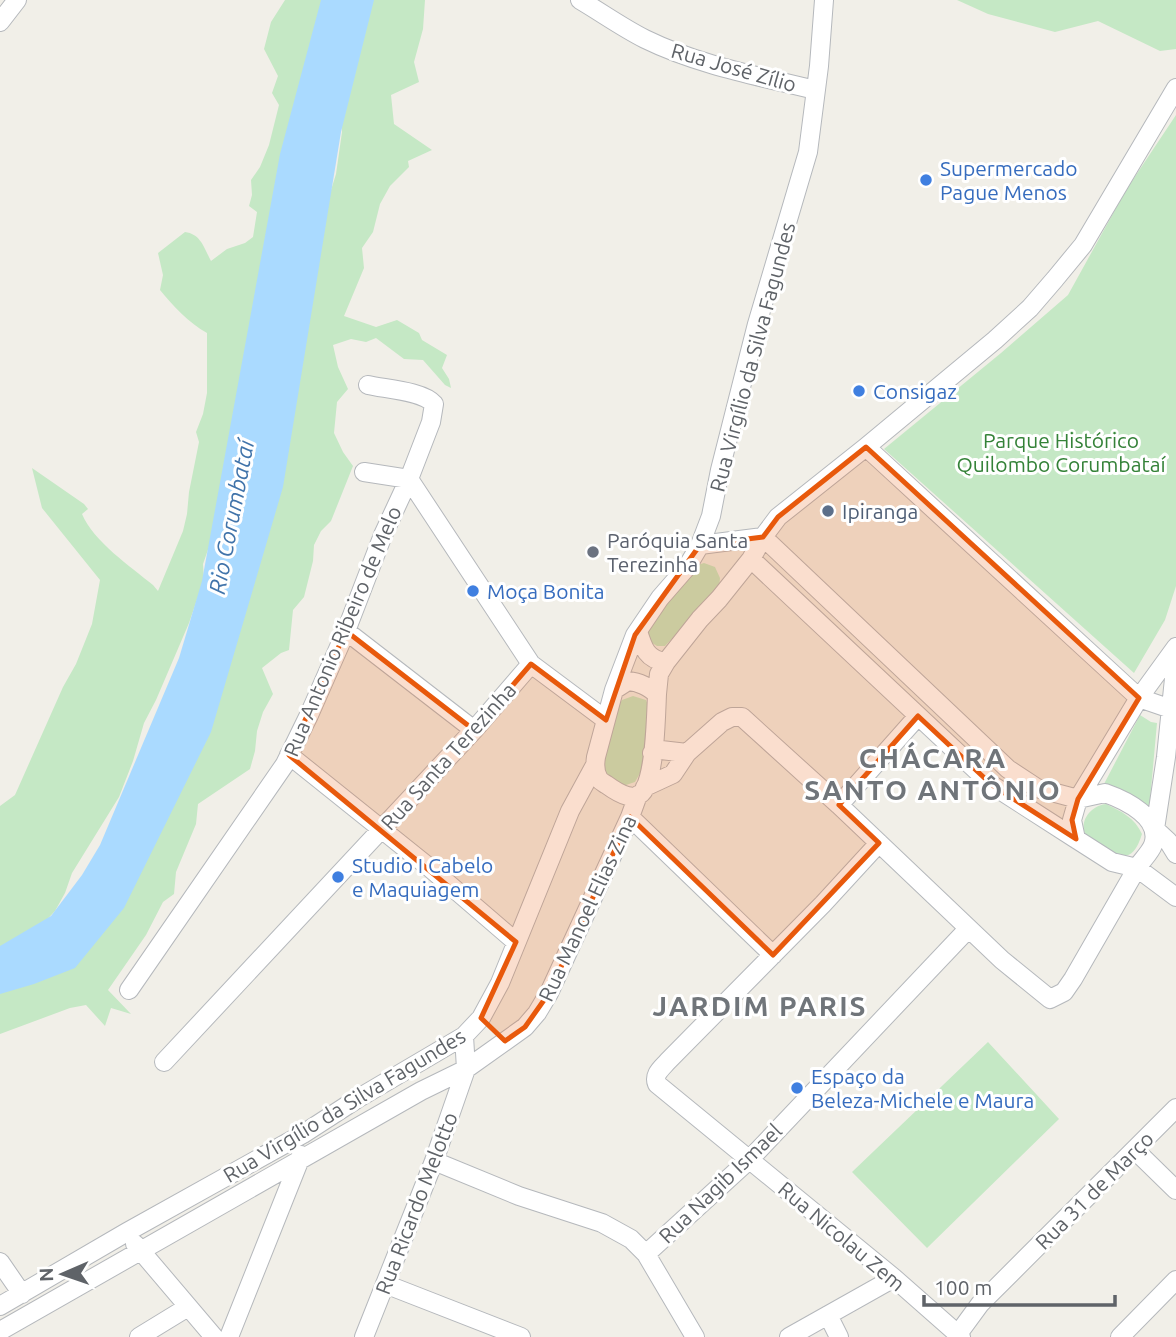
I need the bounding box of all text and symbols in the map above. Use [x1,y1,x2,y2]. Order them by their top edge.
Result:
street label: Rua José Zílio [669,38,799,96]
place label: Supermercado Pague Menos [940,156,1078,204]
marker: Supermercado Pague Menos [918,172,934,188]
street label: Rua Virgílio da Silva Fagundes [704,220,800,494]
place label: Consigaz [873,379,957,403]
marker: Consigaz [851,383,867,399]
park label: Parque Histórico Quilombo Corumbataí [956,428,1166,476]
water label: Rio Corumbataí [204,436,259,596]
place label: Ipiranga [842,499,918,523]
street label: Rua Antonio Ribeiro de Melo [278,502,406,760]
marker: Ipiranga [820,503,836,519]
place label: Paróquia Santa Terezinha [607,528,748,576]
marker: Paróquia Santa Terezinha [585,544,601,560]
place label: Moça Bonita [487,579,605,603]
marker: Moça Bonita [465,583,481,599]
street label: Rua Santa Terezinha [376,678,520,834]
district label: CHÁCARA SANTO ANTÔNIO [804,741,1062,805]
street label: Rua Manoel Elias Zina [533,811,641,1005]
place label: Studio I Cabelo e Maquiagem [352,853,493,901]
marker: Studio I Cabelo e Maquiagem [330,869,346,885]
district label: JARDIM PARIS [653,990,867,1021]
street label: Rua Virgílio da Silva Fagundes [219,1023,469,1187]
place label: Espaço da Beleza-Michele e Maura [811,1064,1034,1112]
marker: Espaço da Beleza-Michele e Maura [789,1080,805,1096]
street label: Rua Ricardo Melotto [370,1109,462,1297]
street label: Rua Nagib Ismael [654,1118,786,1248]
street label: Rua 31 de Março [1030,1126,1158,1254]
street label: Rua Nicolau Zem [774,1176,910,1296]
north arrow [28,1239,98,1309]
scale bar [924,1264,1115,1308]
text: N [35,1267,57,1282]
text: 100 m [934,1275,992,1299]

